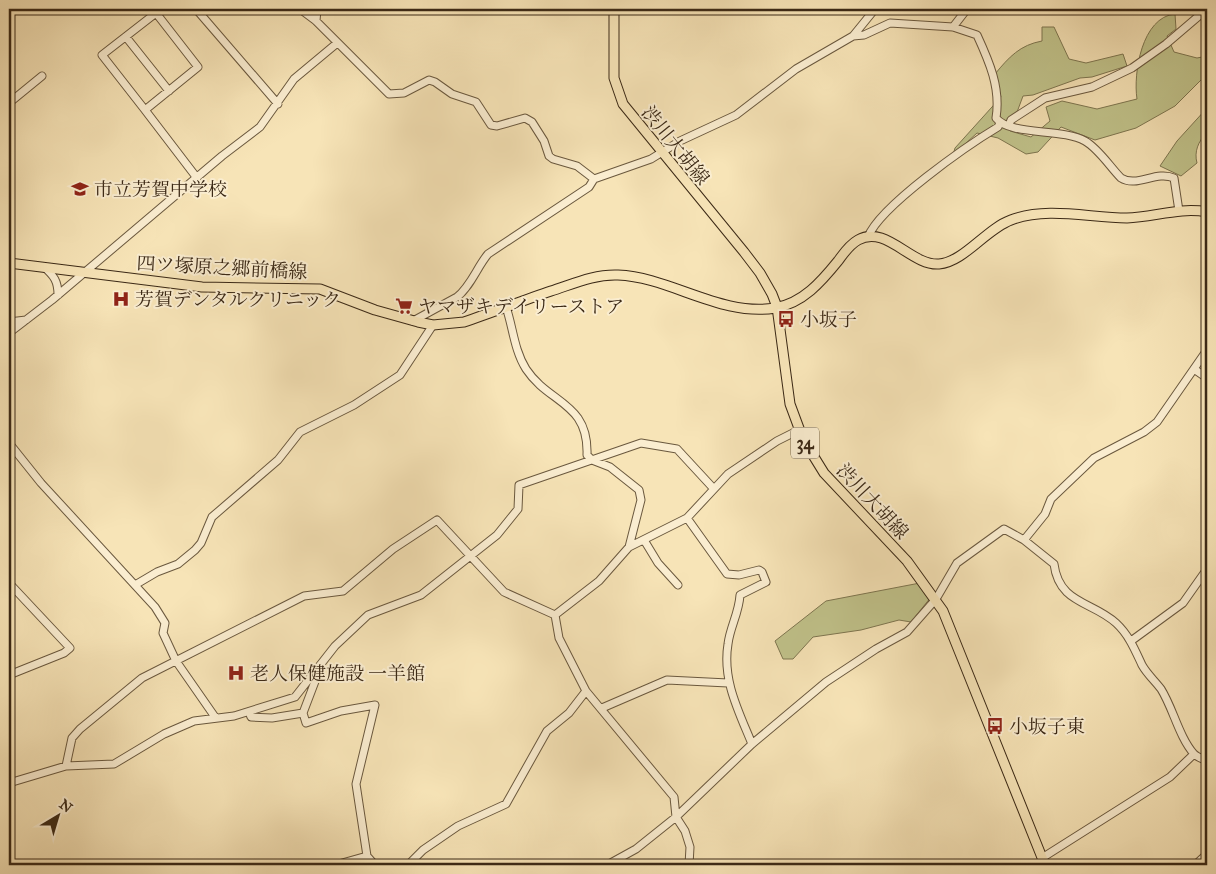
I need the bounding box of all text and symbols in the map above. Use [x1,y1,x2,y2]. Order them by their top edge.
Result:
street label: 渋川大胡線 [637,101,714,189]
place label: 市立芳賀中学校 [94,178,227,201]
school or university icon: 市立芳賀中学校 [70,179,90,199]
street label: 四ツ塚原之郷前橋線 [136,252,308,283]
place label: 芳賀デンタルクリニック [135,288,341,311]
hospital icon: 芳賀デンタルクリニック [111,289,131,309]
place label: ヤマザキデイリーストア [418,295,624,318]
supermarket icon: ヤマザキデイリーストア [394,296,414,316]
place label: 小坂子 [800,308,857,331]
bus stop icon: 小坂子 [776,309,796,329]
road number: 34 [791,428,819,458]
street label: 渋川大胡線 [832,459,913,544]
place label: 老人保健施設 一羊館 [250,662,425,685]
hospital icon: 老人保健施設 一羊館 [226,663,246,683]
place label: 小坂子東 [1009,715,1085,738]
bus stop icon: 小坂子東 [985,716,1005,736]
north arrow [32,792,82,842]
text: N [56,796,76,817]

